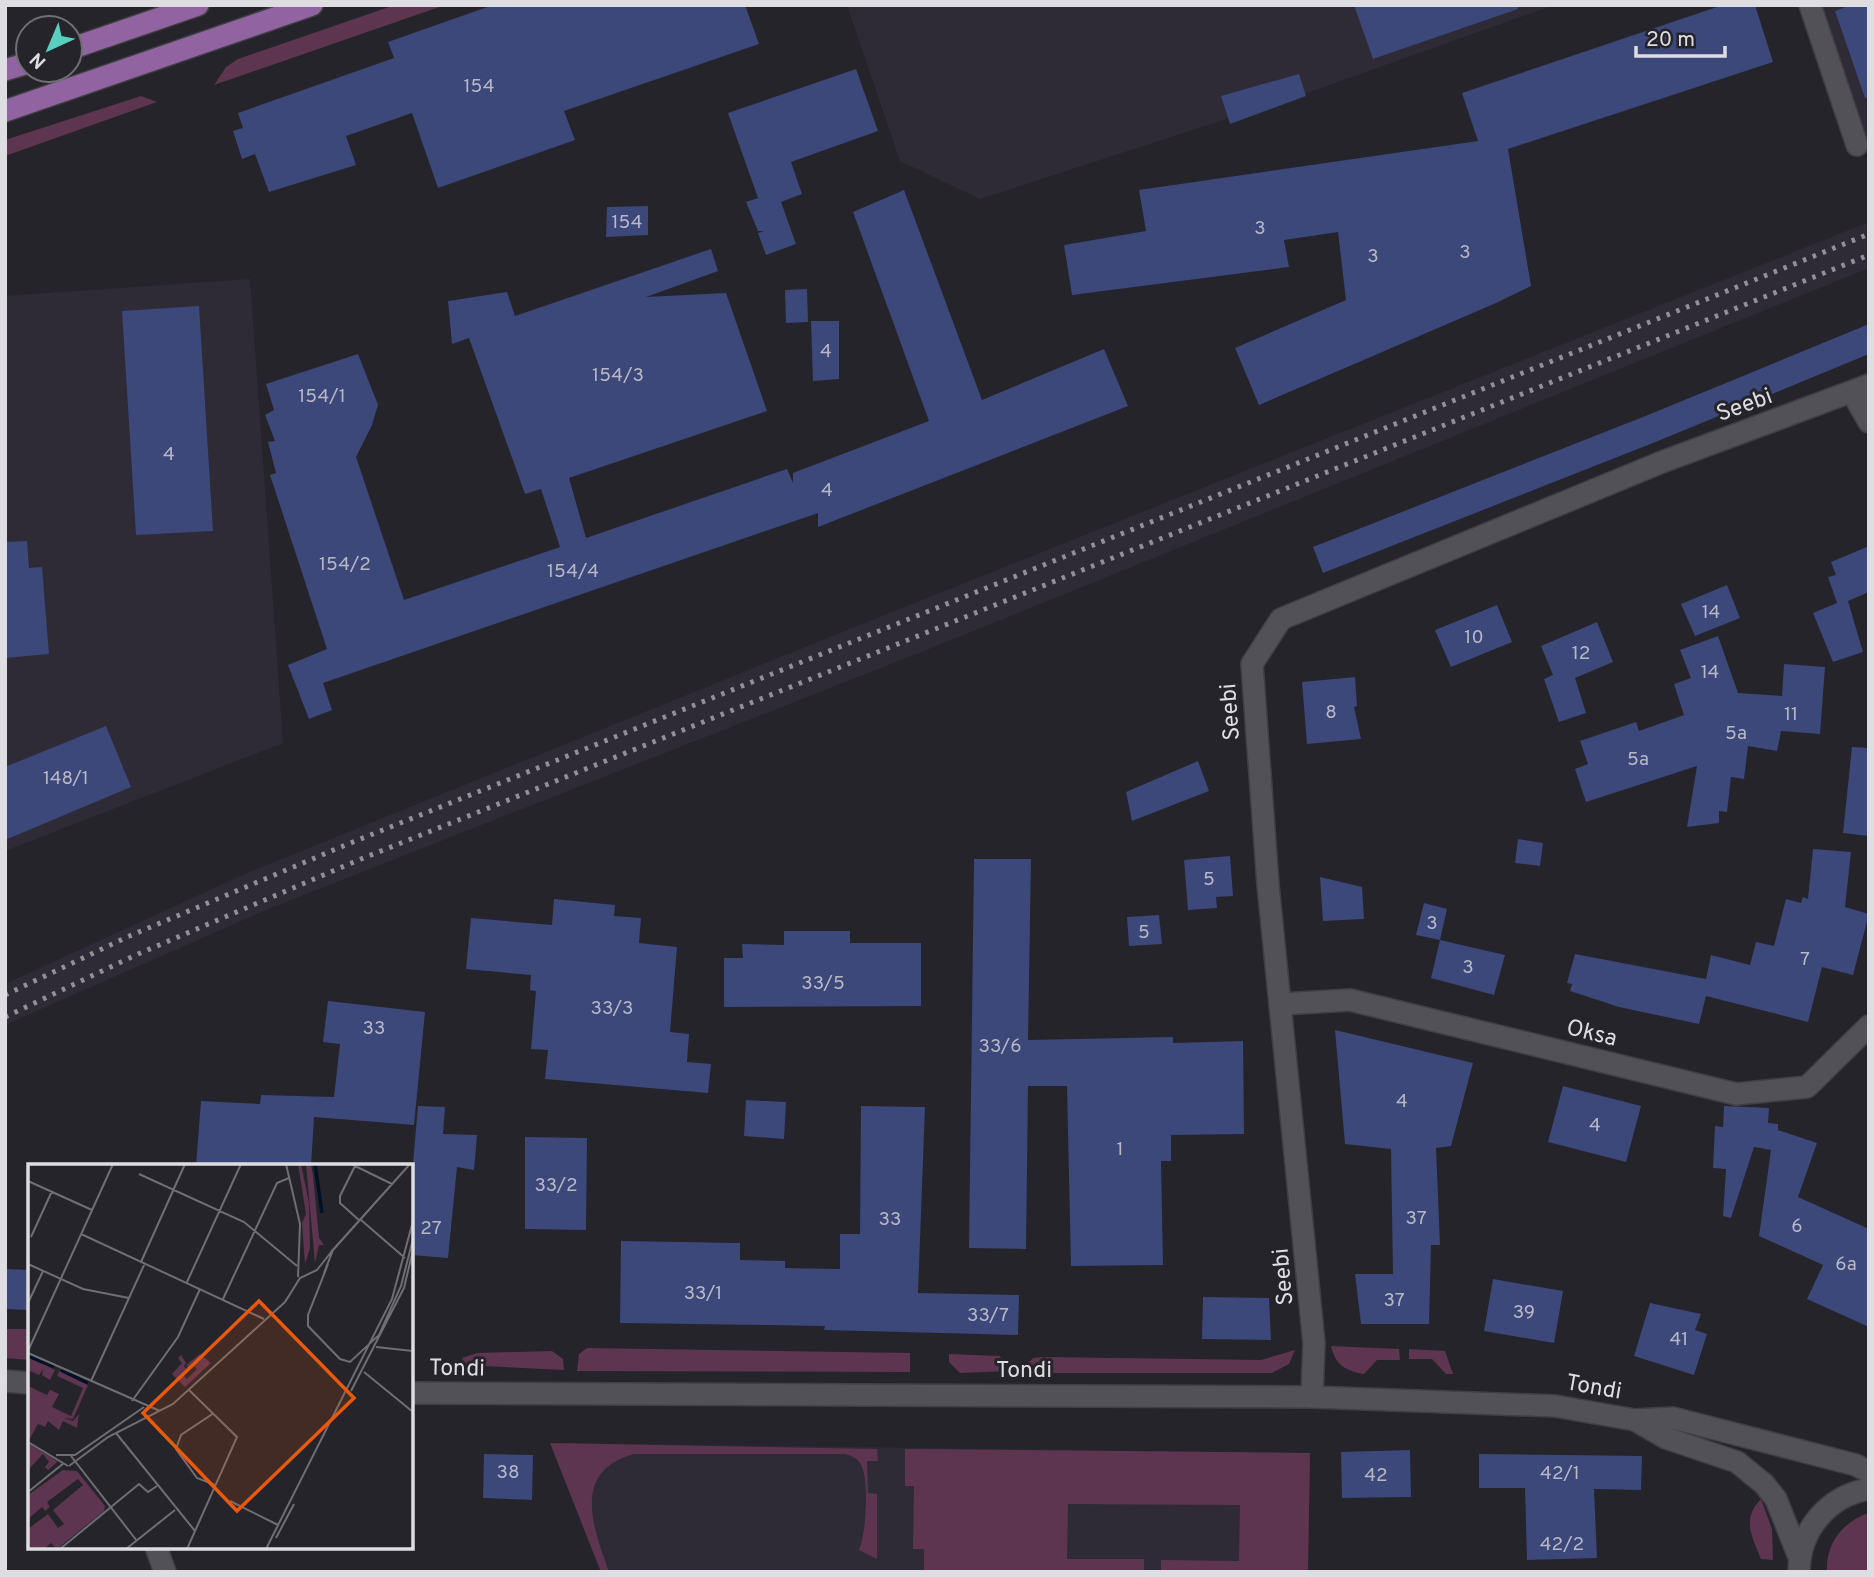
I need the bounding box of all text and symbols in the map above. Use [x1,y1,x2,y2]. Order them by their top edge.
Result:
north arrow [14,14,84,84]
scale bar [1636,14,1725,58]
text: 20 m [1646,27,1695,54]
text: N [25,46,52,73]
house number: 154 [463,75,495,99]
house number: 154 [611,211,643,235]
house number: 3 [1254,217,1266,241]
house number: 3 [1459,241,1471,265]
house number: 3 [1367,245,1379,269]
house number: 4 [820,340,832,364]
house number: 154/3 [592,364,644,388]
street label: Seebi [1713,383,1777,430]
house number: 154/1 [298,385,346,409]
house number: 4 [163,443,175,467]
house number: 4 [821,479,833,503]
house number: 154/2 [319,553,371,577]
house number: 154/4 [547,560,599,584]
house number: 14 [1702,601,1720,625]
house number: 10 [1464,626,1484,650]
house number: 12 [1572,642,1590,666]
house number: 14 [1701,661,1719,685]
street label: Seebi [1215,682,1248,741]
house number: 8 [1325,701,1337,725]
house number: 11 [1784,703,1798,727]
house number: 5a [1725,722,1747,746]
house number: 5a [1627,748,1649,772]
house number: 148/1 [43,767,89,791]
house number: 5 [1203,868,1215,892]
house number: 3 [1426,912,1438,936]
house number: 5 [1138,921,1150,945]
house number: 7 [1800,948,1810,972]
house number: 3 [1462,956,1474,980]
house number: 33/5 [801,972,845,996]
house number: 33/3 [590,997,634,1021]
street label: Oksa [1563,1014,1620,1055]
house number: 33 [363,1017,385,1041]
house number: 33/6 [979,1035,1021,1059]
house number: 4 [1396,1090,1408,1114]
house number: 4 [1589,1114,1601,1138]
house number: 1 [1116,1138,1124,1162]
inset map [28,1164,413,1549]
house number: 33/2 [534,1174,578,1198]
house number: 37 [1405,1207,1427,1231]
house number: 33 [879,1208,901,1232]
house number: 6 [1791,1215,1803,1239]
house number: 27 [420,1217,442,1241]
street label: Seebi [1268,1247,1301,1307]
house number: 6a [1835,1253,1857,1277]
house number: 33/1 [684,1282,722,1306]
house number: 37 [1383,1289,1405,1313]
house number: 39 [1513,1301,1535,1325]
house number: 33/7 [967,1304,1009,1328]
house number: 41 [1670,1328,1688,1352]
street label: Tondi [429,1355,485,1384]
street label: Tondi [996,1357,1052,1386]
street label: Tondi [1563,1369,1624,1408]
house number: 38 [496,1461,520,1485]
house number: 42/1 [1540,1462,1580,1486]
house number: 42 [1364,1464,1388,1488]
house number: 42/2 [1540,1533,1584,1557]

